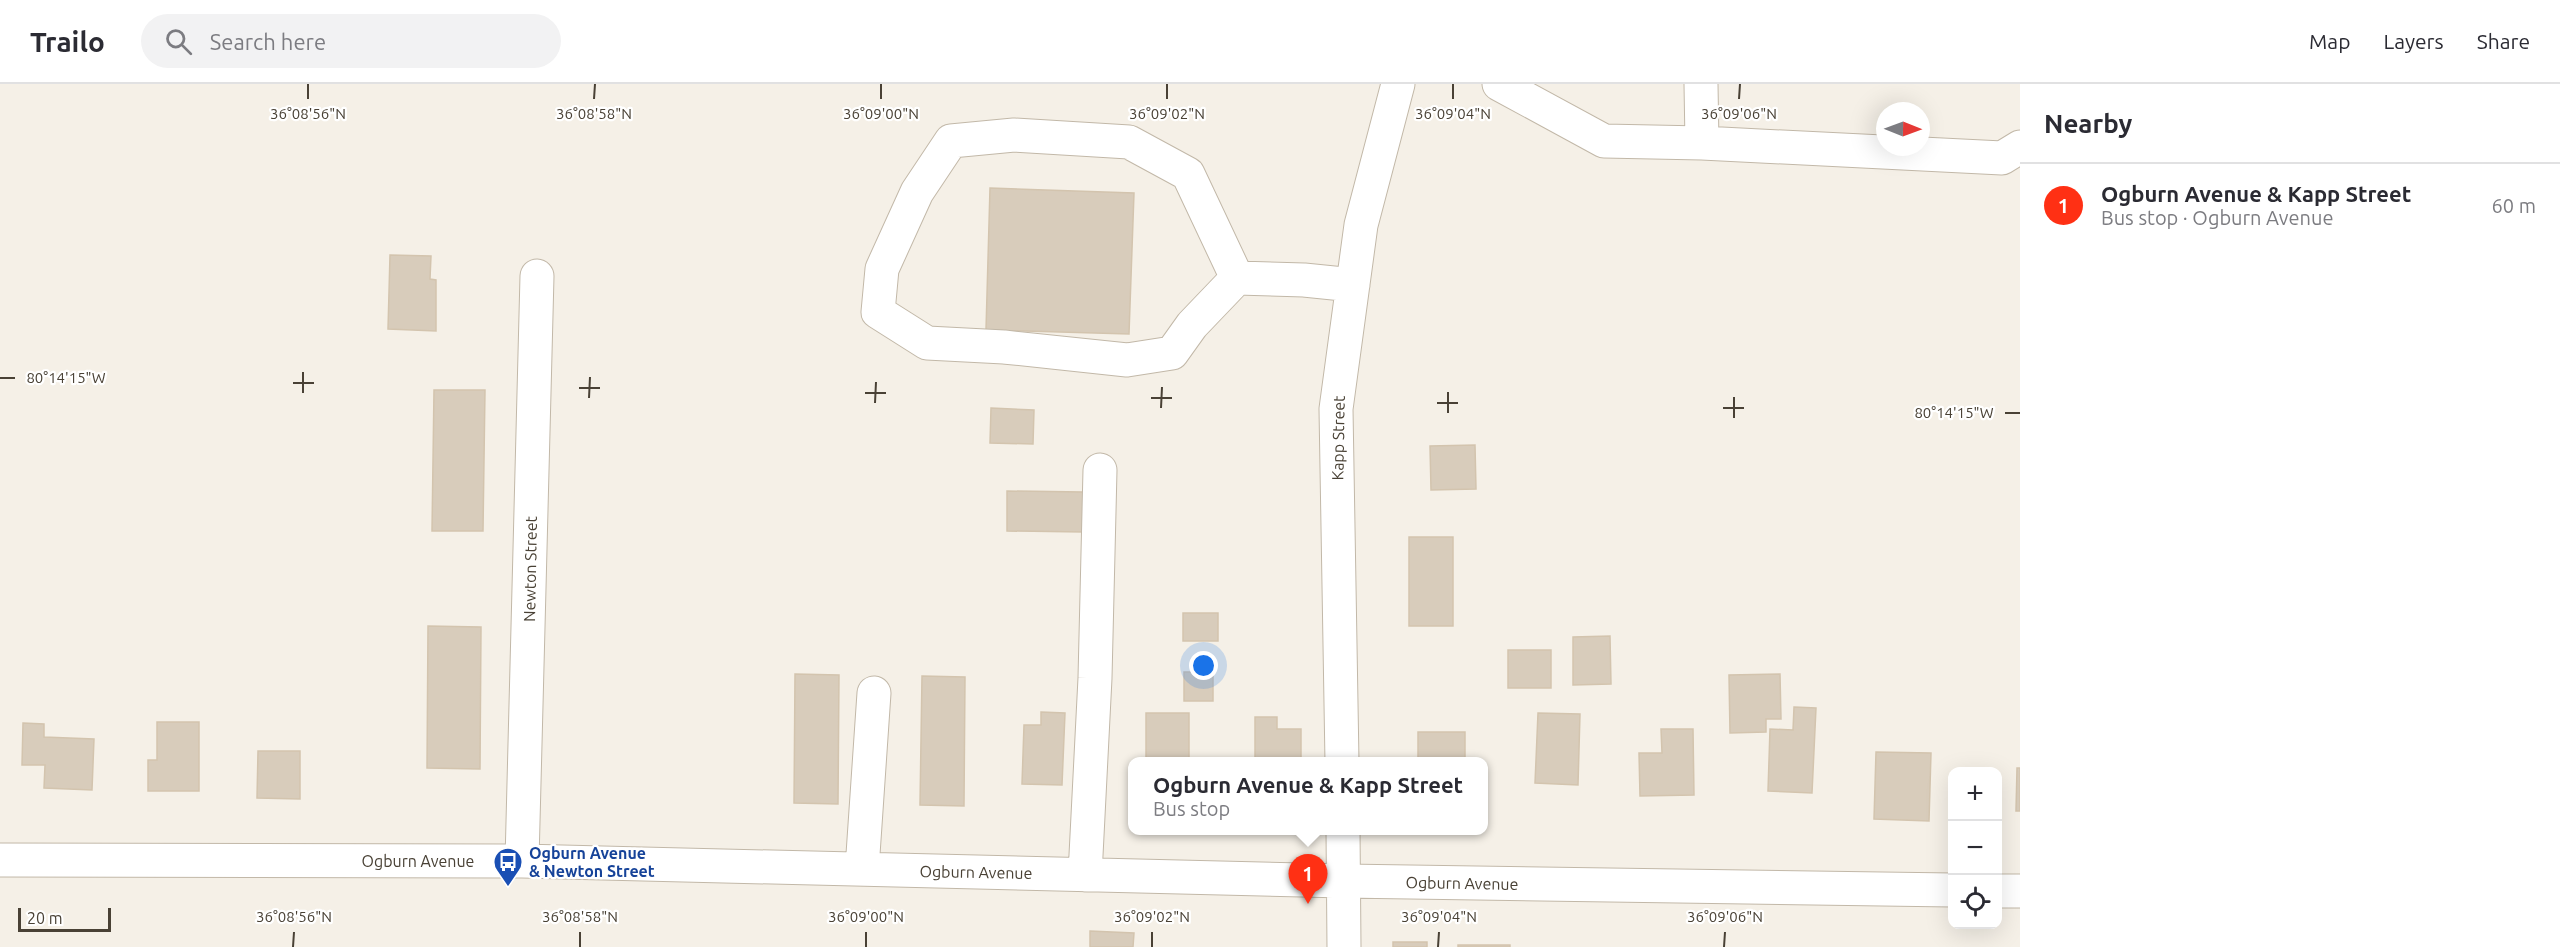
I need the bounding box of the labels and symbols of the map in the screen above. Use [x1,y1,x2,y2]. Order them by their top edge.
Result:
north arrow [1876,102,1930,156]
text: 36°08'56"N [270,105,346,122]
text: 36°08'58"N [556,105,632,122]
text: 36°09'00"N [843,105,919,122]
text: 36°09'02"N [1129,105,1205,122]
text: 36°09'04"N [1415,105,1491,122]
text: 36°09'06"N [1701,105,1777,122]
text: 80°14'15"W [26,369,106,386]
street label: Kapp Street [1328,395,1348,481]
text: 80°14'15"W [1914,404,1994,421]
street label: Newton Street [520,515,540,622]
your location [1189,651,1218,680]
place label: Ogburn Avenue & Newton Street [529,844,655,880]
bus stop icon: Ogburn Avenue & Newton Street [492,846,524,888]
street label: Ogburn Avenue [362,852,474,870]
pin: 1 [1288,854,1328,904]
street label: Ogburn Avenue [919,862,1033,882]
street label: Ogburn Avenue [1405,873,1519,893]
scale bar [18,905,111,932]
text: 36°08'56"N [256,908,332,925]
text: 36°08'58"N [542,908,618,925]
text: 36°09'00"N [828,908,904,925]
text: 36°09'02"N [1114,908,1190,925]
text: 36°09'04"N [1401,908,1477,925]
text: 36°09'06"N [1687,908,1763,925]

